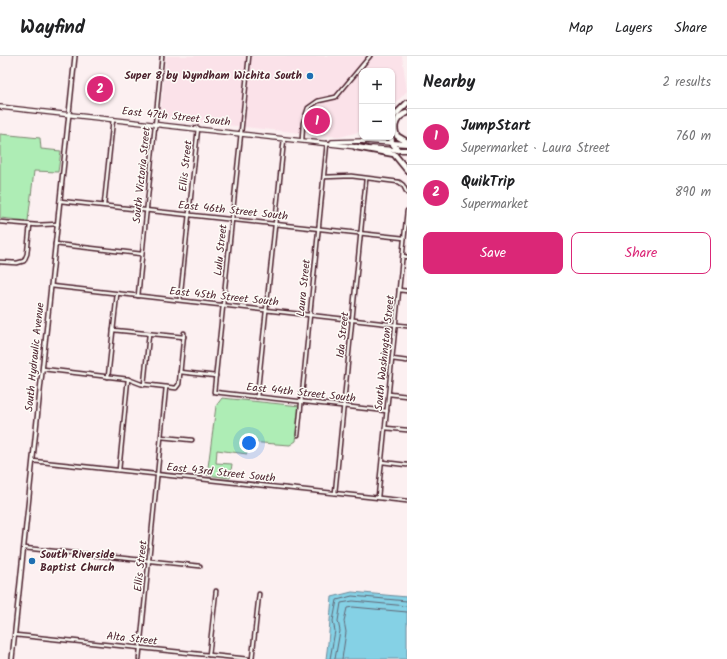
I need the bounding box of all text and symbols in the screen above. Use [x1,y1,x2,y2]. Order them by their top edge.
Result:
text: Wayfind [20,13,85,43]
text: Map [569,17,593,39]
text: Layers [615,17,653,39]
text: Share [675,17,707,39]
place label: Super 8 by Wyndham Wichita South [124,67,302,85]
map controls [359,68,395,140]
button: + [359,68,395,104]
text: Nearby [423,69,475,96]
marker: Super 8 by Wyndham Wichita South [305,71,315,81]
text: 2 results [663,72,711,93]
pin: 2 [87,74,113,104]
street label: East 47th Street South [121,102,231,132]
button: − [359,104,395,140]
pin: 1 [304,106,330,136]
text: JumpStart [461,114,531,138]
street label: South Victoria Street [128,125,156,224]
text: 1 [434,126,438,147]
text: 760 m [676,126,711,147]
text: Supermarket · Laura Street [461,138,610,159]
street label: Ellis Street [174,139,198,193]
text: QuikTrip [461,170,515,194]
text: 2 [432,182,440,203]
text: 890 m [675,182,711,203]
text: Supermarket [461,194,528,215]
street label: East 46th Street South [177,196,289,226]
street label: Lulu Street [209,223,233,277]
button: Save [423,232,563,274]
button: Share [571,232,711,274]
street label: Laura Street [292,258,316,318]
street label: East 45th Street South [168,282,280,312]
street label: South Washington Street [370,294,400,412]
street label: South Hydraulic Avenue [20,301,50,413]
street label: Ida Street [332,310,354,359]
street label: East 44th Street South [245,378,357,408]
your location [239,433,259,453]
street label: East 43rd Street South [166,458,276,488]
street label: Ellis Street [129,539,153,593]
place label: South Riverside Baptist Church [40,546,115,577]
marker: South Riverside Baptist Church [27,556,37,566]
street label: Alta Street [106,627,159,651]

